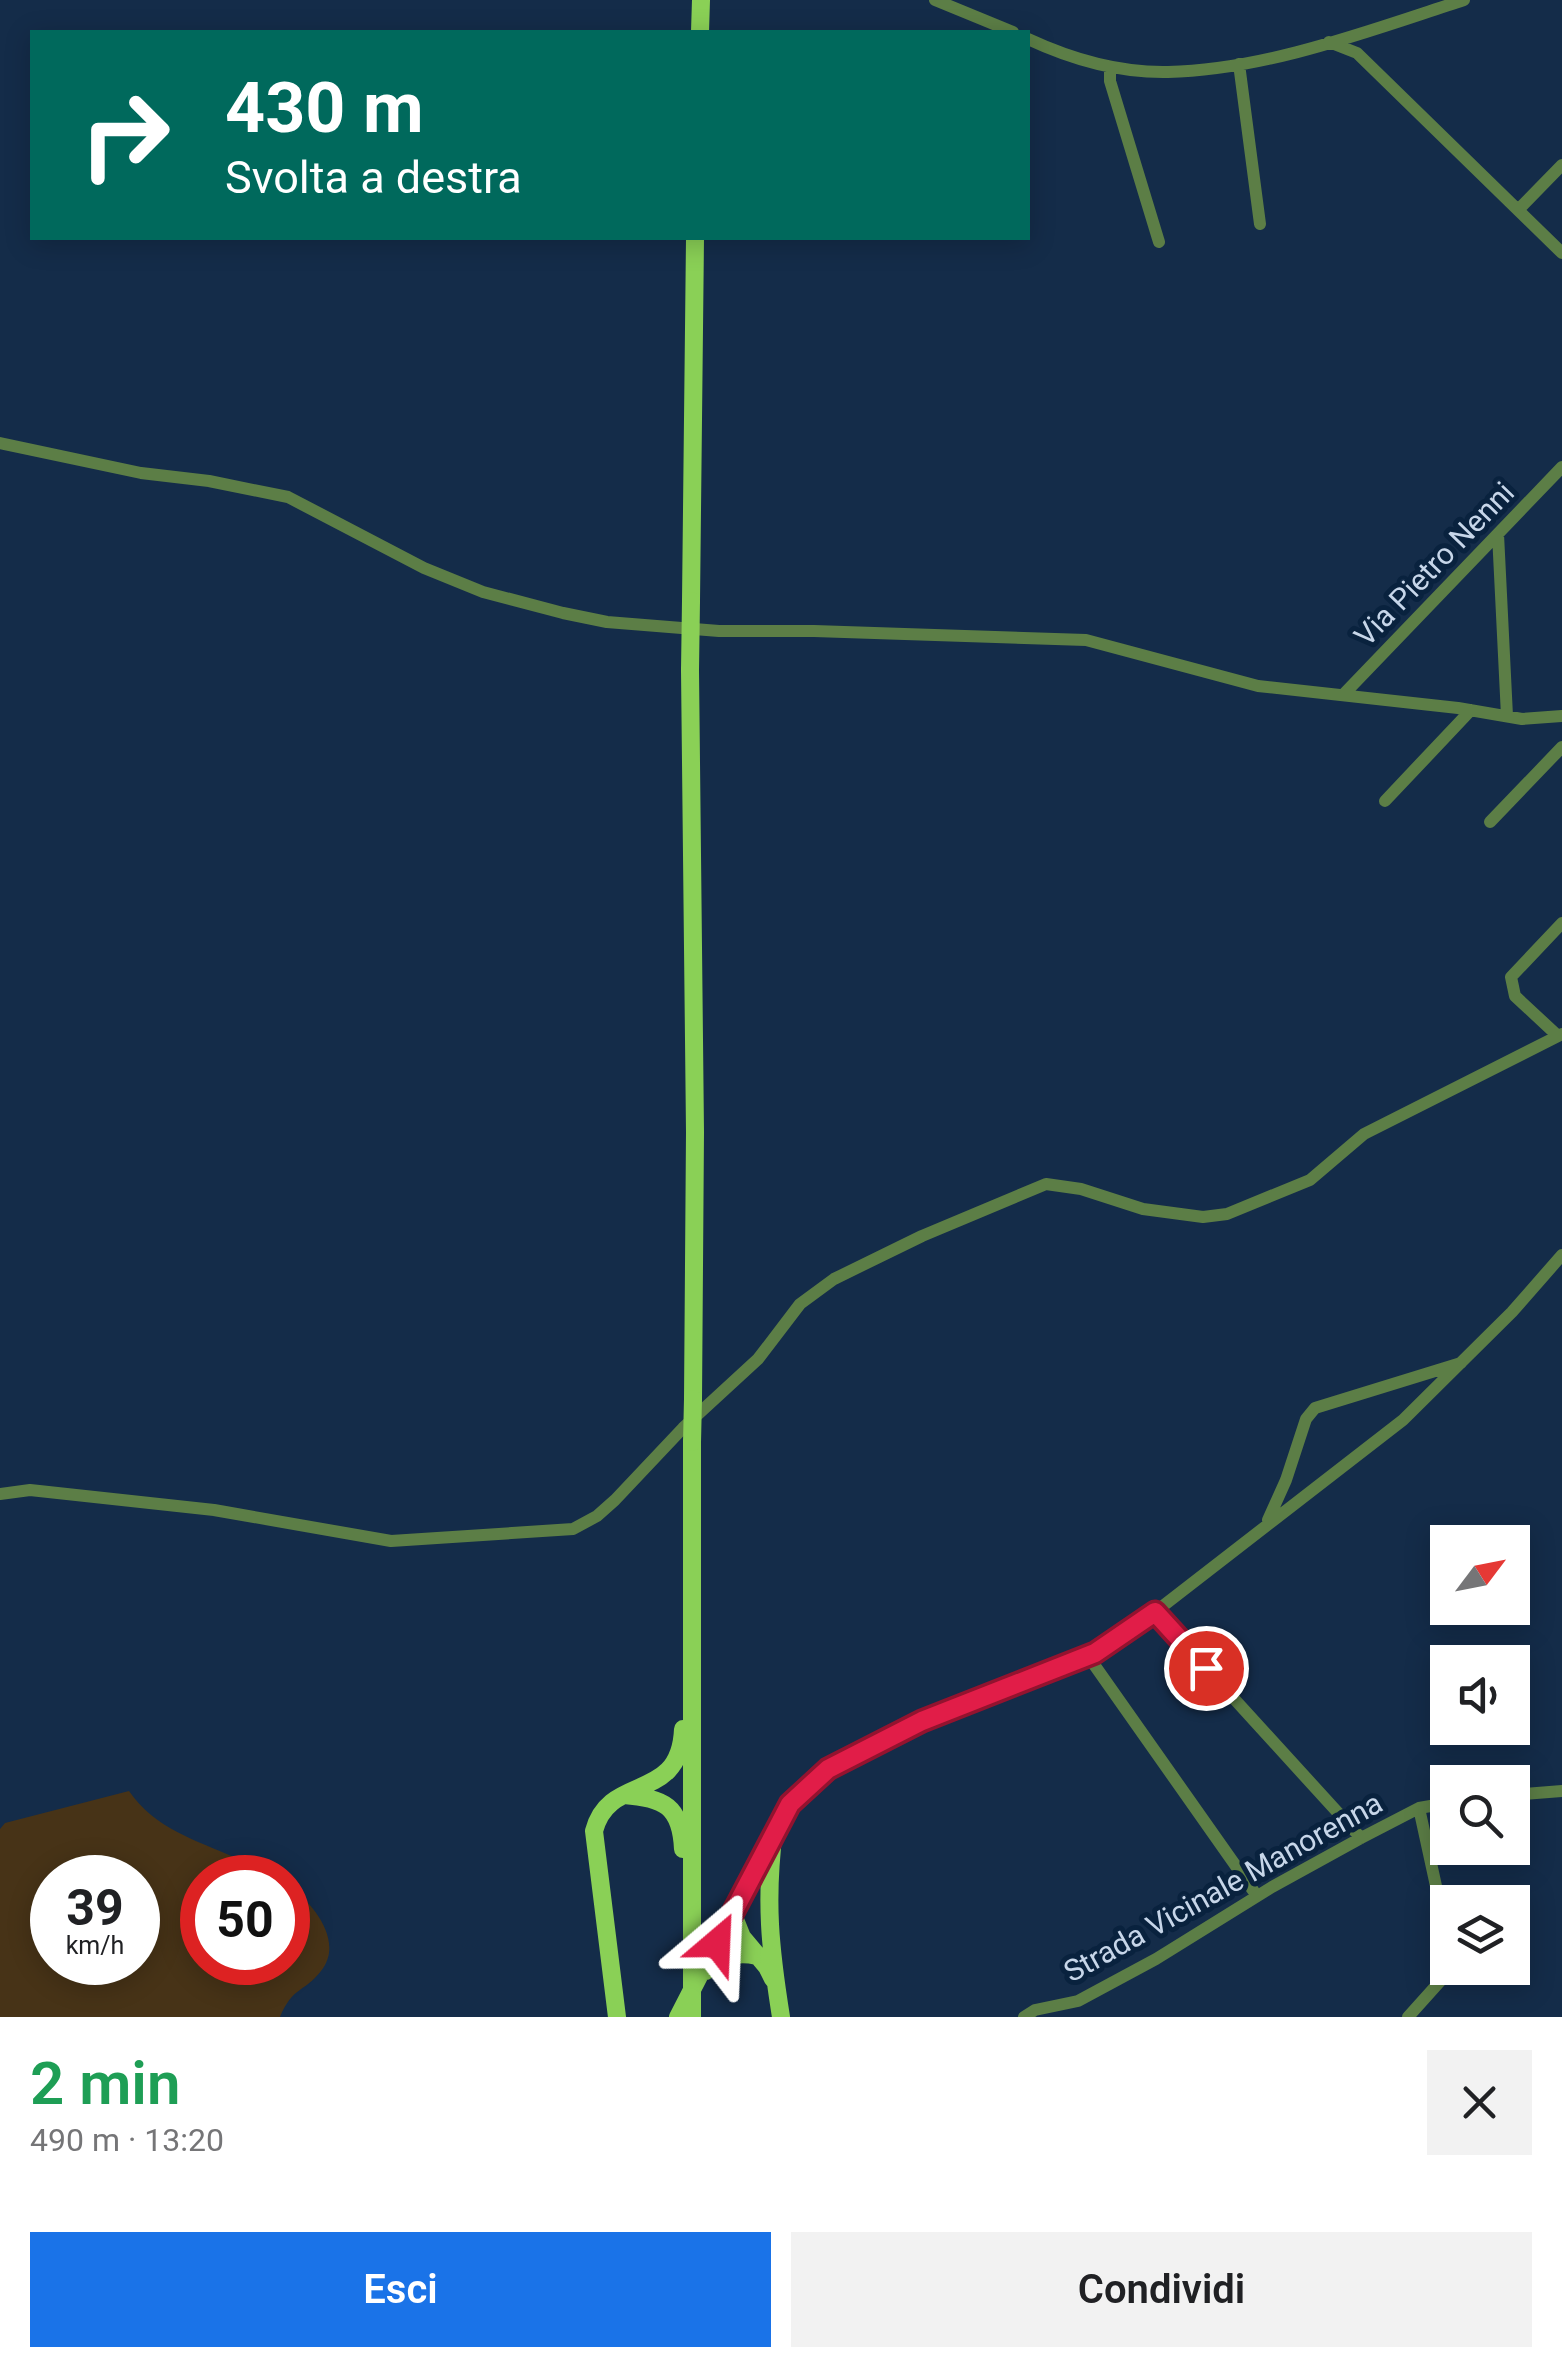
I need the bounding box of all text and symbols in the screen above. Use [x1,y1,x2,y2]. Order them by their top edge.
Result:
text: 430 m [225,67,424,149]
icon: right [60,70,190,200]
text: Svolta a destra [225,151,522,204]
street label: Via Pietro Nenni [1347,475,1521,653]
north arrow [1430,1525,1530,1625]
map controls [1430,1525,1530,1985]
pin [1164,1626,1249,1711]
icon: arrive [1179,1641,1234,1696]
button: sound [1430,1645,1530,1745]
button: search [1430,1765,1530,1865]
street label: Strada Vicinale Manorenna [1058,1785,1388,1989]
speed limit sign: 50 [180,1855,310,1985]
text: 39 [66,1879,124,1937]
button: layers [1430,1885,1530,1985]
position arrow [665,1891,769,1995]
text: km/h [66,1931,124,1960]
text: 2 min [30,2048,180,2119]
button: close [1427,2050,1532,2155]
text: 490 m · 13:20 [30,2121,224,2159]
button: Esci [30,2232,771,2347]
button: Condividi [791,2232,1532,2347]

